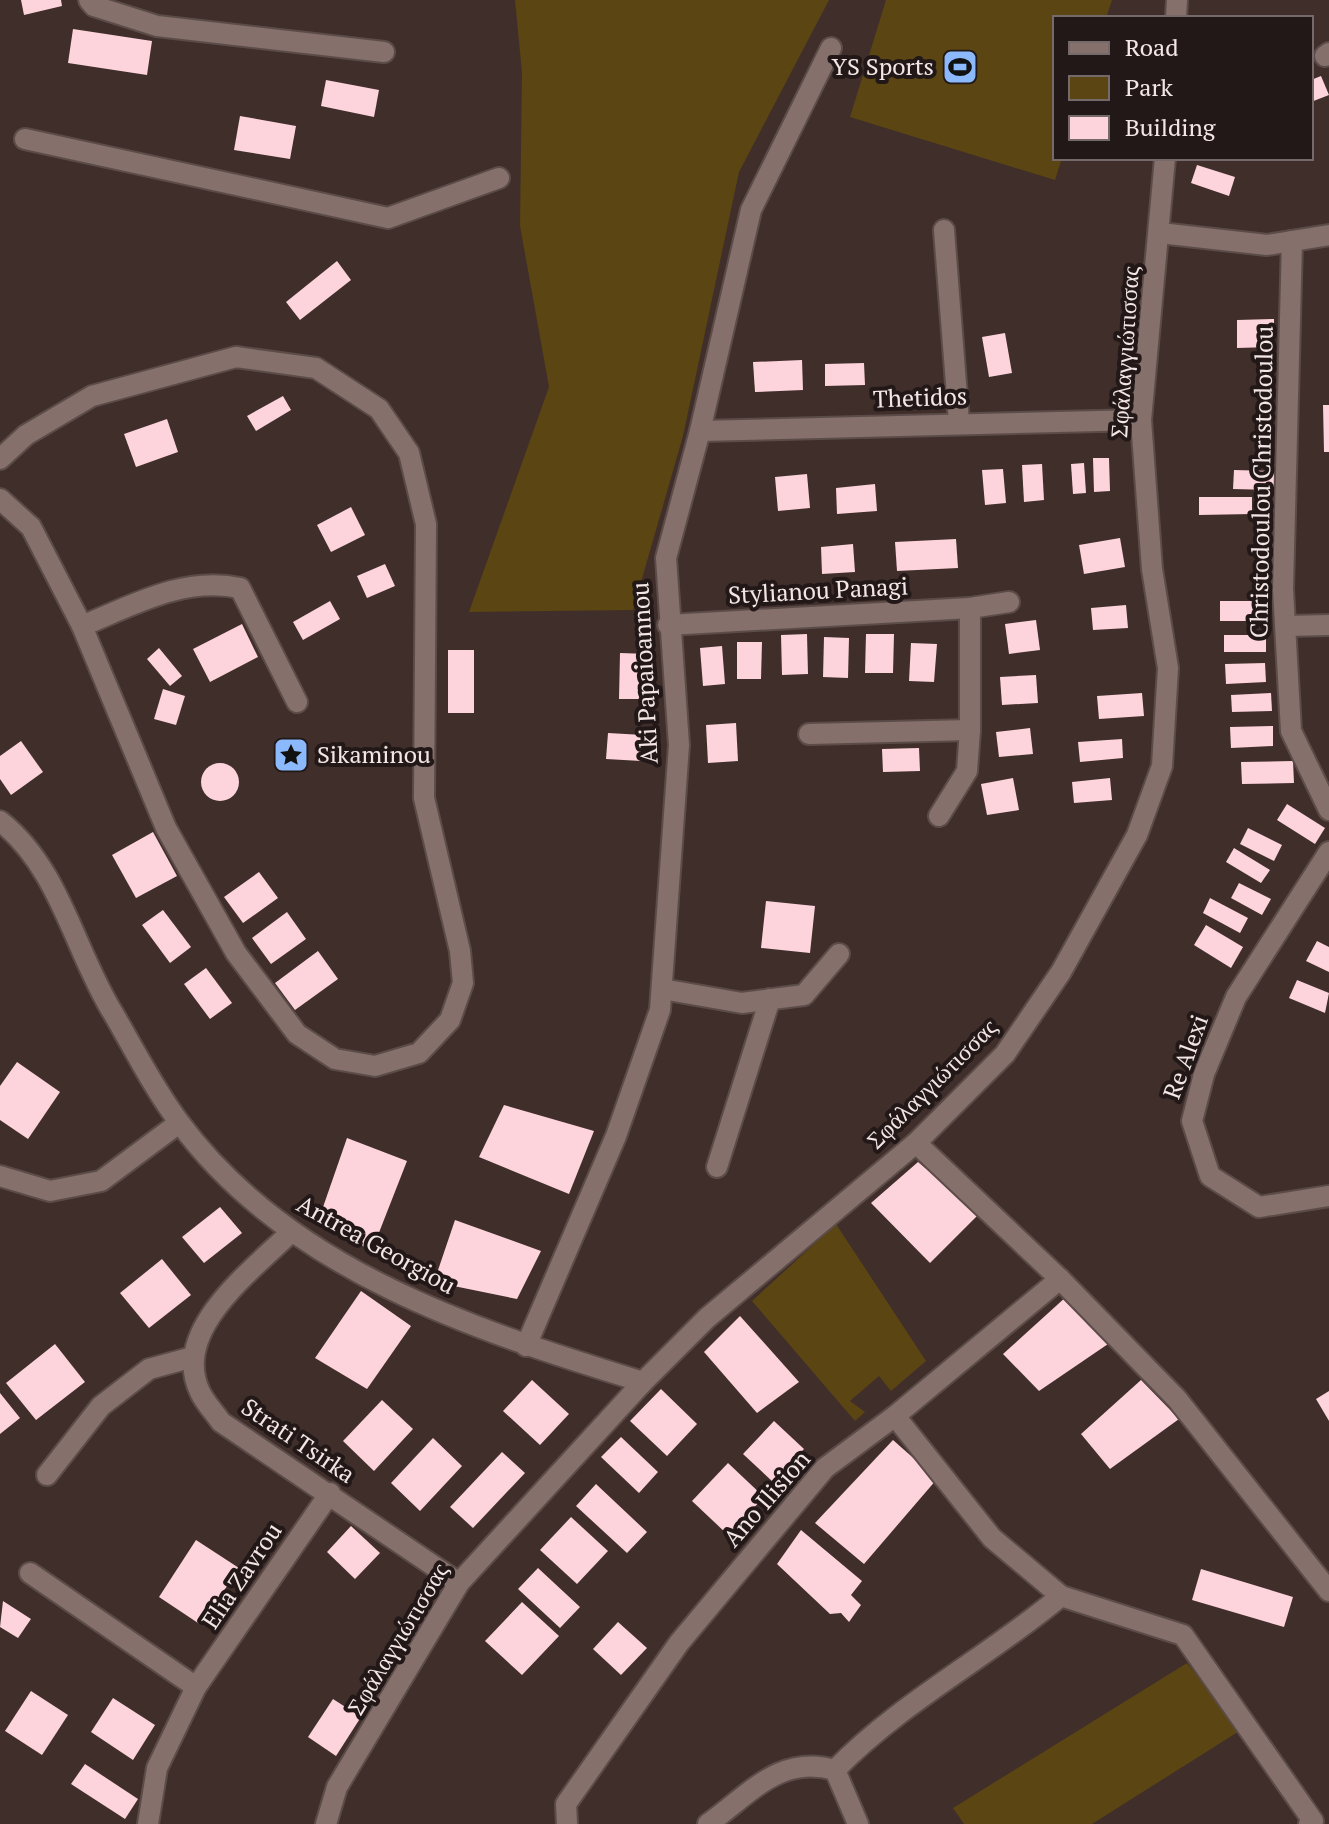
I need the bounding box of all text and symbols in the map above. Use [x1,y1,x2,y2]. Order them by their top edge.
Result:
legend [1053,16,1313,160]
text: Road [1125,31,1179,63]
sports icon: YS Sports [941,48,979,86]
place label: YS Sports [832,50,934,82]
text: Park [1125,71,1174,103]
text: Building [1125,111,1216,143]
street label: Σφάλαγγιώτισσας [1102,264,1146,439]
street label: Christodoulou Christodoulou [1242,325,1280,638]
street label: Thetidos [872,379,968,415]
street label: Stylianou Panagi [727,569,909,611]
street label: Aki Papaioannou [623,581,665,765]
place icon: Sikaminou [272,736,310,774]
place label: Sikaminou [317,738,431,770]
street label: Re Alexi [1155,1010,1215,1103]
street label: Σφάλαγγιώτισσας [859,1011,1004,1155]
street label: Antrea Georgiou [291,1187,462,1301]
street label: Strati Tsirka [235,1390,362,1490]
street label: Ano Ilision [716,1443,817,1553]
street label: Elia Zavrou [194,1516,289,1635]
street label: Σφάλαγγιώτισσας [339,1556,455,1720]

